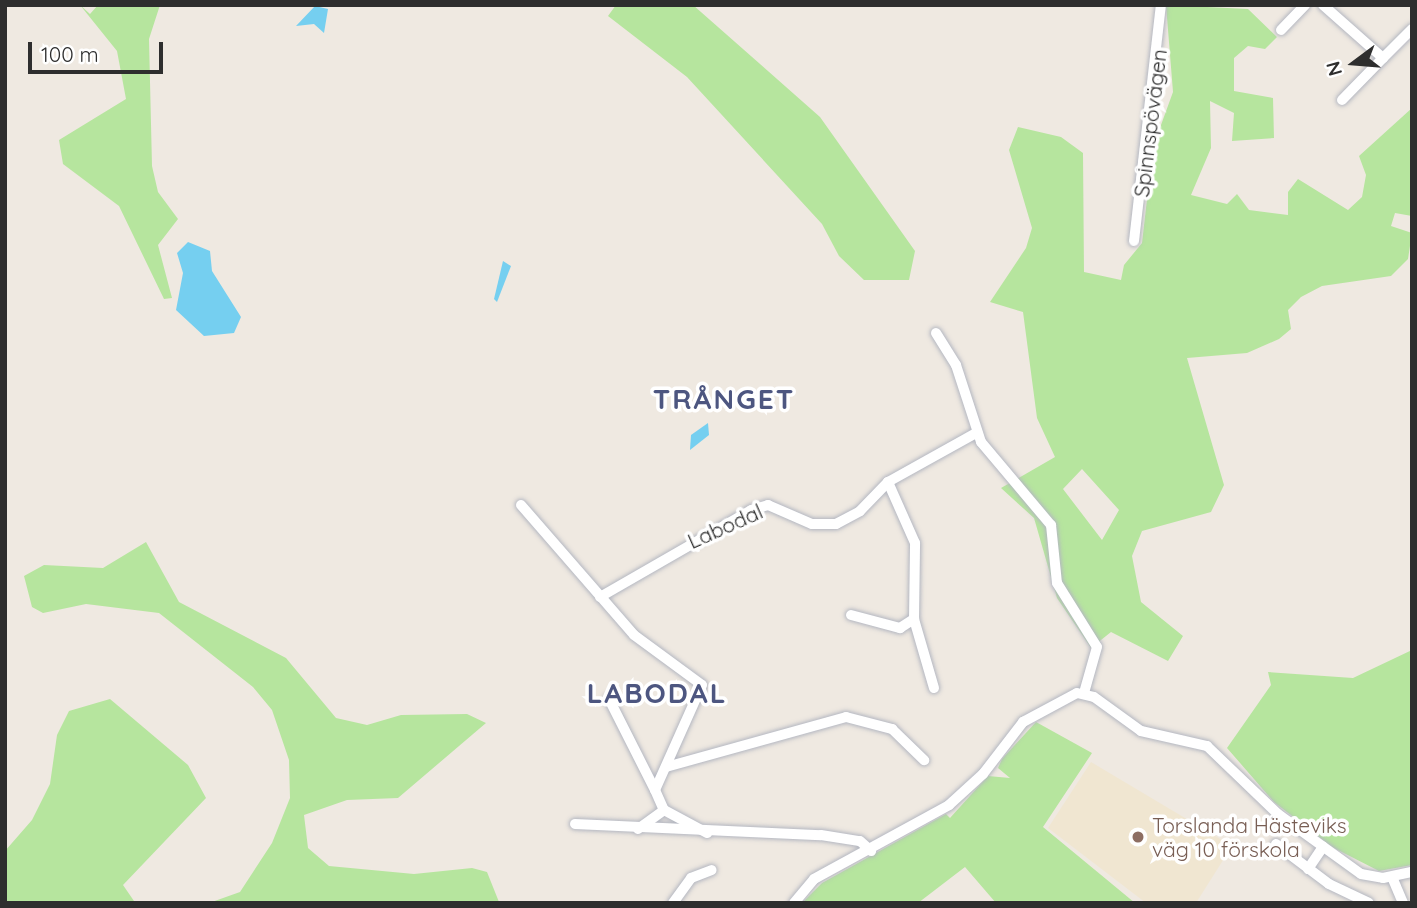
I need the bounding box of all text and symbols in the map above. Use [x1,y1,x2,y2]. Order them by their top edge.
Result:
scale bar [32,28,166,72]
north arrow [1319,28,1389,98]
text: 100 m [41,41,99,67]
street label: Spinnspövägen [1128,48,1172,198]
text: N [1320,59,1347,79]
district label: TRÅNGET [654,382,794,416]
street label: Labodal [684,498,766,554]
district label: LABODAL [588,676,726,710]
place label: Torslanda Hästeviks väg 10 förskola [1152,812,1347,862]
marker: Torslanda Hästeviks väg 10 förskola [1130,829,1146,845]

